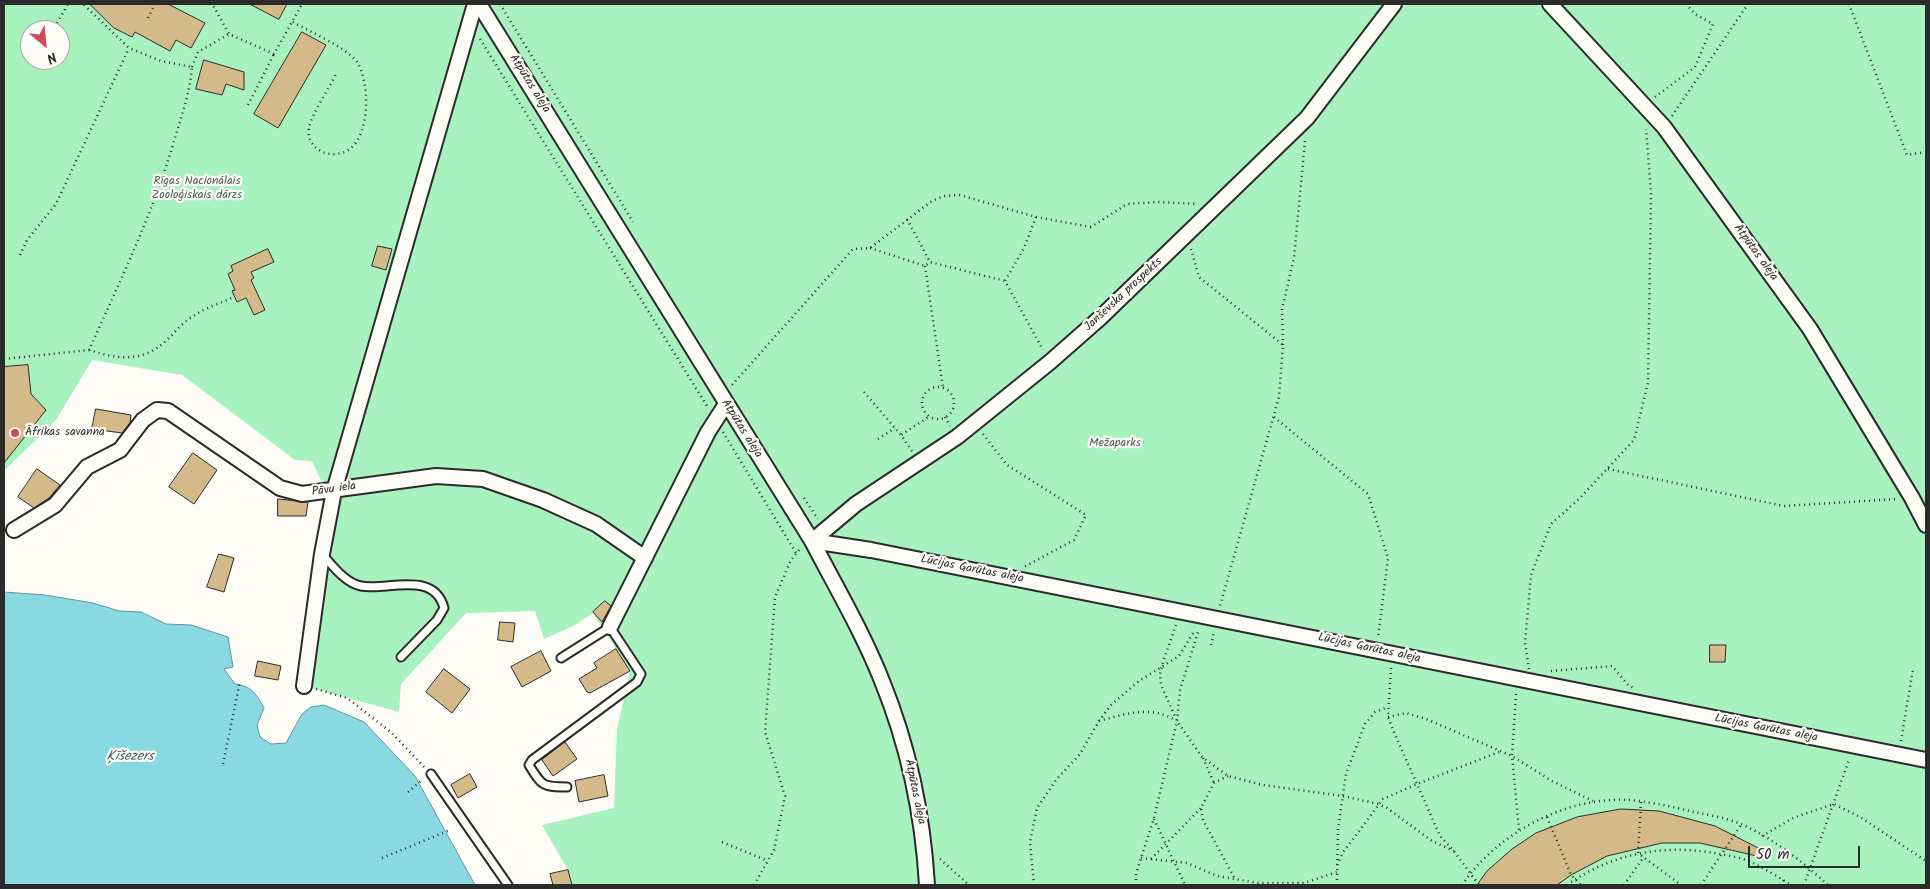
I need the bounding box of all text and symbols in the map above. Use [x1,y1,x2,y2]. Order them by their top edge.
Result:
north arrow [20,20,70,70]
text: N [43,46,61,69]
street label: Atpūtas aleja [505,52,553,116]
park label: Rīgas Nacionālais Zooloģiskais dārzs [152,175,242,203]
street label: Atpūtas aleja [1730,222,1780,284]
street label: Janševska prospekts [1082,255,1166,335]
street label: Atpūtas aleja [717,397,765,461]
place label: Āfrikas savanna [25,426,105,440]
marker: Āfrikas savanna [9,427,21,439]
park label: Mežaparks [1089,437,1141,451]
street label: Pāvu iela [311,480,357,500]
street label: Lūcijas Garūtas aleja [919,553,1025,587]
street label: Lūcijas Garūtas aleja [1316,631,1422,667]
street label: Lūcijas Garūtas aleja [1713,712,1819,746]
water label: Ķīšezers [106,750,154,766]
street label: Atpūtas aleja [900,758,928,826]
scale bar [1750,836,1862,868]
text: 50 m [1756,843,1790,867]

